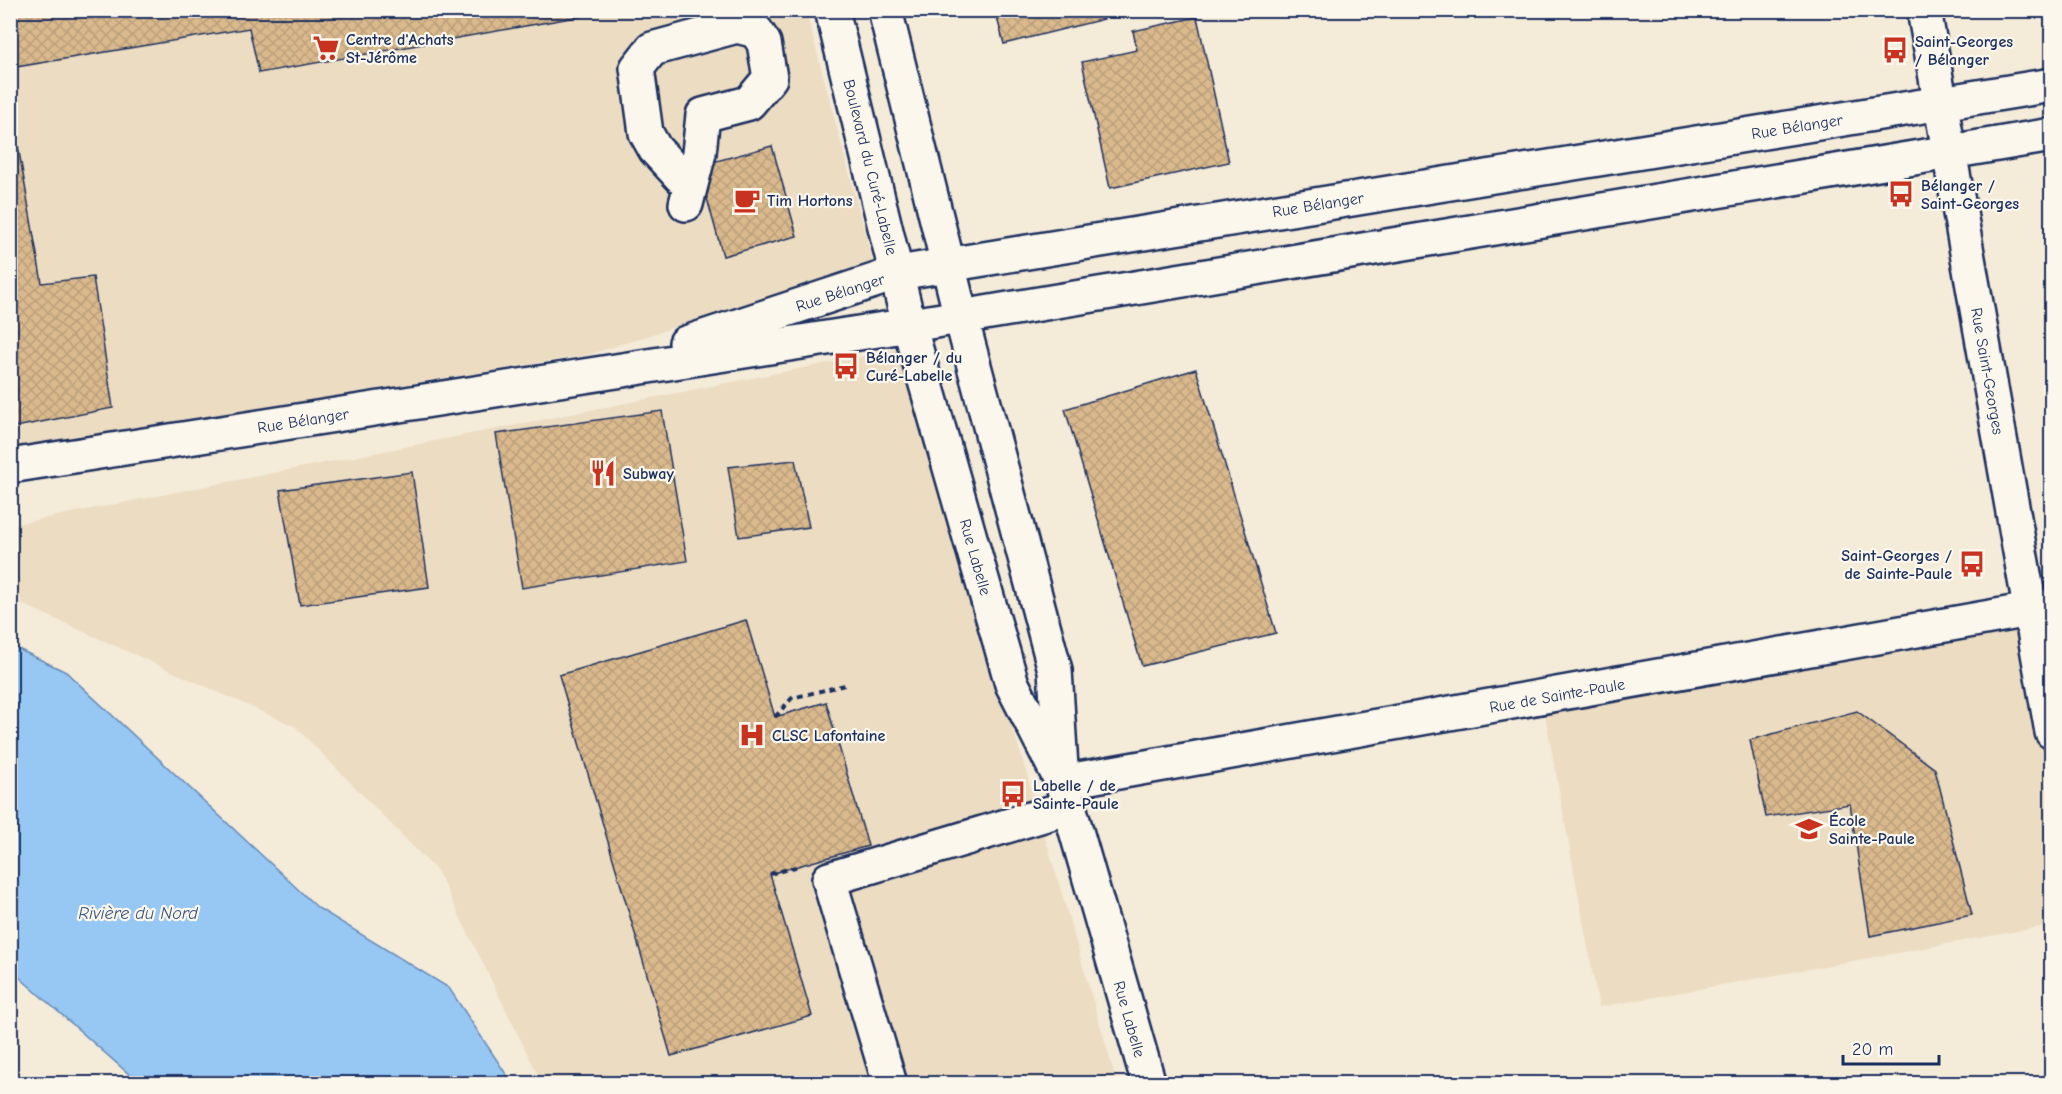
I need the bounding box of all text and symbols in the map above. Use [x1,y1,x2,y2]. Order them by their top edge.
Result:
place label: Centre d'Achats St-Jérôme [346,31,454,67]
supermarket icon: Centre d'Achats St-Jérôme [311,33,341,63]
place label: Saint-Georges / Bélanger [1915,33,2013,69]
bus stop icon: Saint-Georges / Bélanger [1880,35,1910,65]
street label: Boulevard du Curé-Labelle [839,78,901,257]
street label: Rue Bélanger [1750,111,1845,143]
place label: Bélanger / Saint-Georges [1921,177,2019,213]
bus stop icon: Bélanger / Saint-Georges [1886,179,1916,209]
cafe icon: Tim Hortons [732,185,762,215]
street label: Rue Bélanger [1271,189,1366,221]
place label: Tim Hortons [767,192,853,210]
street label: Rue Bélanger [794,270,888,316]
street label: Rue Saint-Georges [1967,306,2007,436]
place label: Bélanger / du Curé-Labelle [866,349,962,385]
bus stop icon: Bélanger / du Curé-Labelle [831,351,861,381]
street label: Rue Bélanger [256,405,351,437]
restaurant icon: Subway [588,458,618,488]
place label: Subway [623,465,674,483]
street label: Rue Labelle [956,517,995,598]
place label: Saint-Georges / de Sainte-Paule [1841,547,1952,583]
bus stop icon: Saint-Georges / de Sainte-Paule [1957,549,1987,579]
street label: Rue de Sainte-Paule [1488,675,1626,717]
hospital icon: CLSC Lafontaine [737,720,767,750]
place label: CLSC Lafontaine [772,727,886,745]
place label: Labelle / de Sainte-Paule [1033,777,1119,813]
bus stop icon: Labelle / de Sainte-Paule [998,779,1028,809]
place label: École Sainte-Paule [1829,811,1915,848]
school or university icon: École Sainte-Paule [1794,814,1824,844]
water label: Rivière du Nord [78,903,198,924]
street label: Rue Labelle [1110,979,1149,1060]
scale bar [1843,1028,1939,1066]
text: 20 m [1852,1039,1893,1060]

